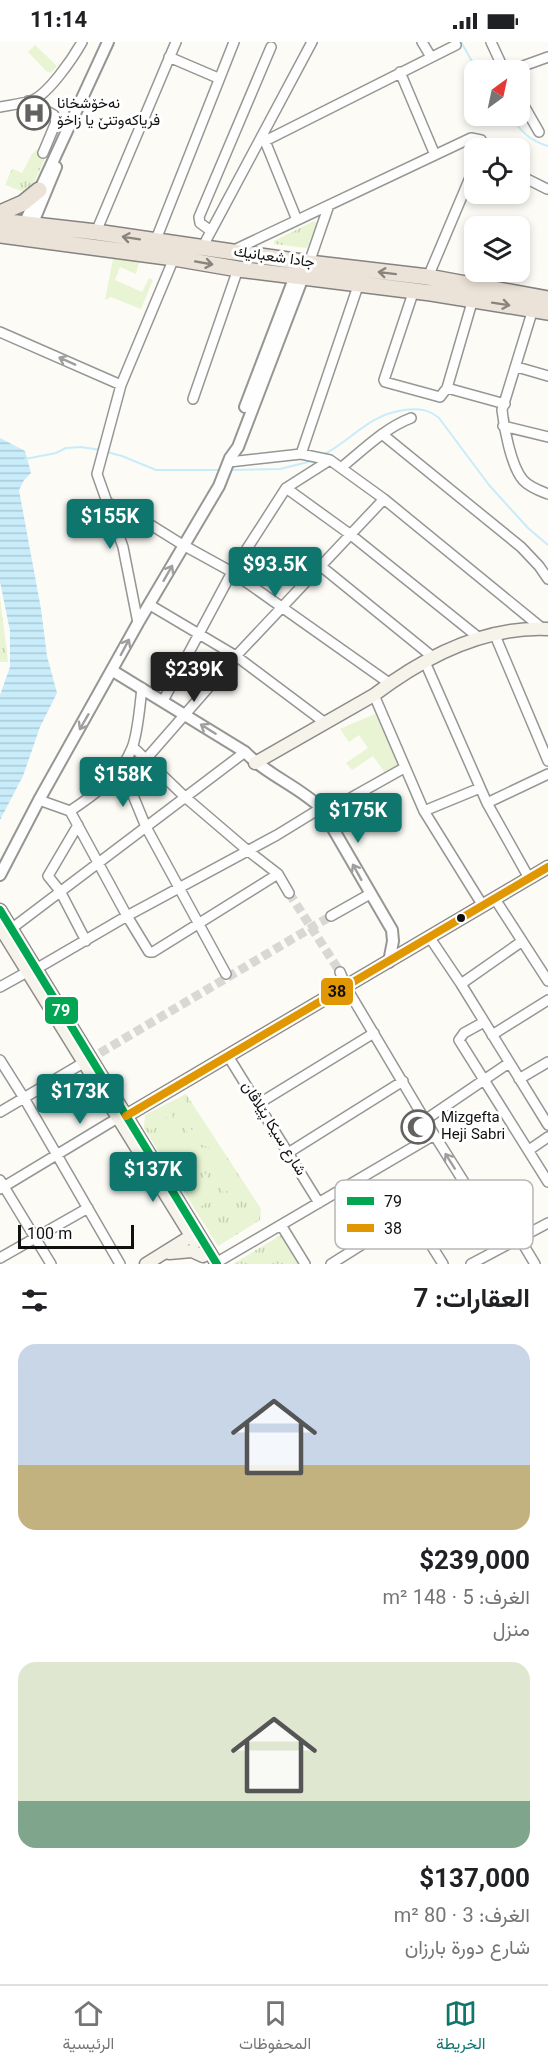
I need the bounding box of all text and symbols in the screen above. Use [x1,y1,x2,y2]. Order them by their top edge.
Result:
text: 11:14 [30,4,87,39]
north arrow [464,60,530,126]
map controls [464,60,530,282]
place label: نه‌خۆشخانا فرياكه‌وتنێ يا زاخۆ [57,93,160,133]
hospital icon: نه‌خۆشخانا فرياكه‌وتنێ يا زاخۆ [16,95,52,131]
button: locate [464,138,530,204]
button: layers [464,216,530,282]
one-way arrow [122,232,141,243]
street label: جادا شعبانيك [232,241,316,275]
one-way arrow [193,258,213,269]
one-way arrow [377,267,397,278]
one-way arrow [490,298,510,309]
one-way arrow [59,355,77,366]
pin: $155K [68,499,152,550]
text: $155K [81,502,139,534]
pin: $93.5K [226,547,324,598]
text: $93.5K [243,550,307,582]
one-way arrow [162,565,174,582]
one-way arrow [120,638,132,656]
pin: $239K [152,652,236,703]
text: $239K [165,655,223,687]
one-way arrow [77,713,89,730]
one-way arrow [200,723,217,735]
pin: $158K [81,757,165,808]
text: $158K [94,760,152,792]
pin: $175K [316,793,400,844]
text: $175K [329,796,387,828]
one-way arrow [351,864,363,881]
unlabelled marker [455,912,467,924]
line badge: 38 [320,977,354,1006]
text: 38 [328,981,346,1006]
line badge: 79 [44,996,79,1025]
text: 79 [52,1000,70,1025]
pin: $173K [38,1074,122,1125]
text: $173K [51,1077,109,1109]
street label: شارع سيكا پێلاڤان [235,1077,311,1181]
place label: Mizgefta Heji Sabri [441,1107,505,1147]
mosque icon: Mizgefta Heji Sabri [400,1109,436,1145]
pin: $137K [111,1152,195,1203]
one-way arrow [444,1153,456,1170]
text: $137K [124,1155,182,1187]
legend [335,1180,533,1249]
text: 79 [384,1191,402,1216]
text: 38 [384,1218,402,1243]
scale bar [18,1222,134,1250]
text: 100 m [27,1223,72,1248]
text: العقارات: 7 [414,1280,530,1321]
icon: filters [18,1284,51,1317]
icon: home [220,1383,328,1491]
text: $239,000 [419,1542,530,1583]
text: الغرف: 5 · 148 m² [382,1583,530,1615]
text: منزل [493,1615,530,1647]
icon: home [220,1701,328,1809]
text: $137,000 [419,1860,530,1901]
text: الغرف: 3 · 80 m² [394,1901,530,1933]
text: شارع دورة بارزان [405,1933,530,1965]
tab: الرئيسية [62,1997,114,2058]
tab: المحفوظات [239,1997,311,2058]
tab: الخريطة [436,1997,486,2058]

